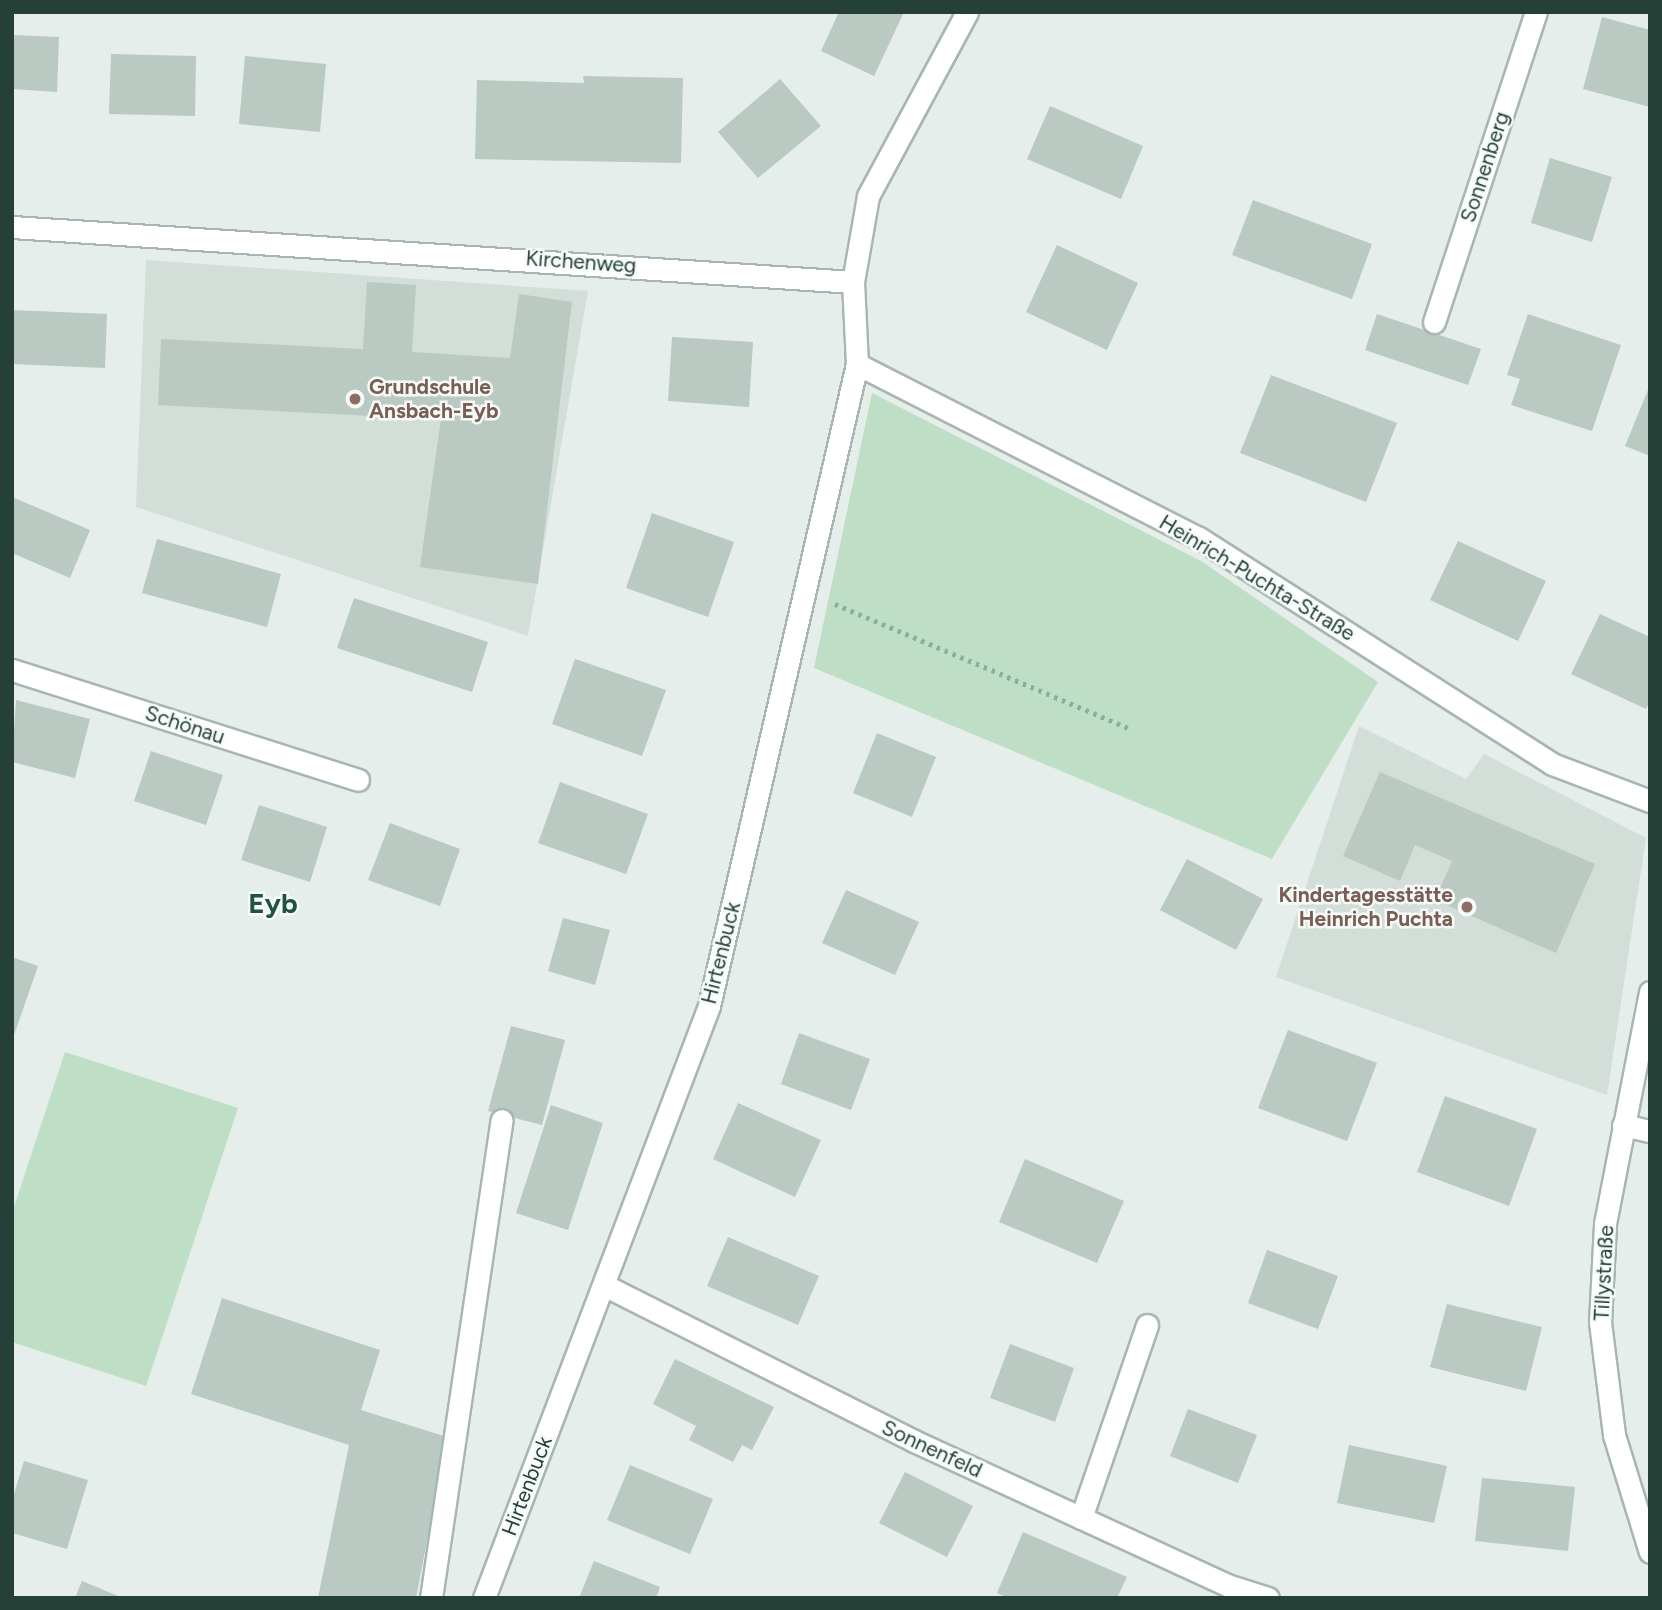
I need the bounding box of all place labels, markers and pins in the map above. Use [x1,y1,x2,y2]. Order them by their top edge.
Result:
place label: Grundschule Ansbach-Eyb [369,374,498,424]
marker: Grundschule Ansbach-Eyb [347,391,363,407]
place label: Kindertagesstätte Heinrich Puchta [1278,882,1453,932]
marker: Kindertagesstätte Heinrich Puchta [1459,899,1475,915]

